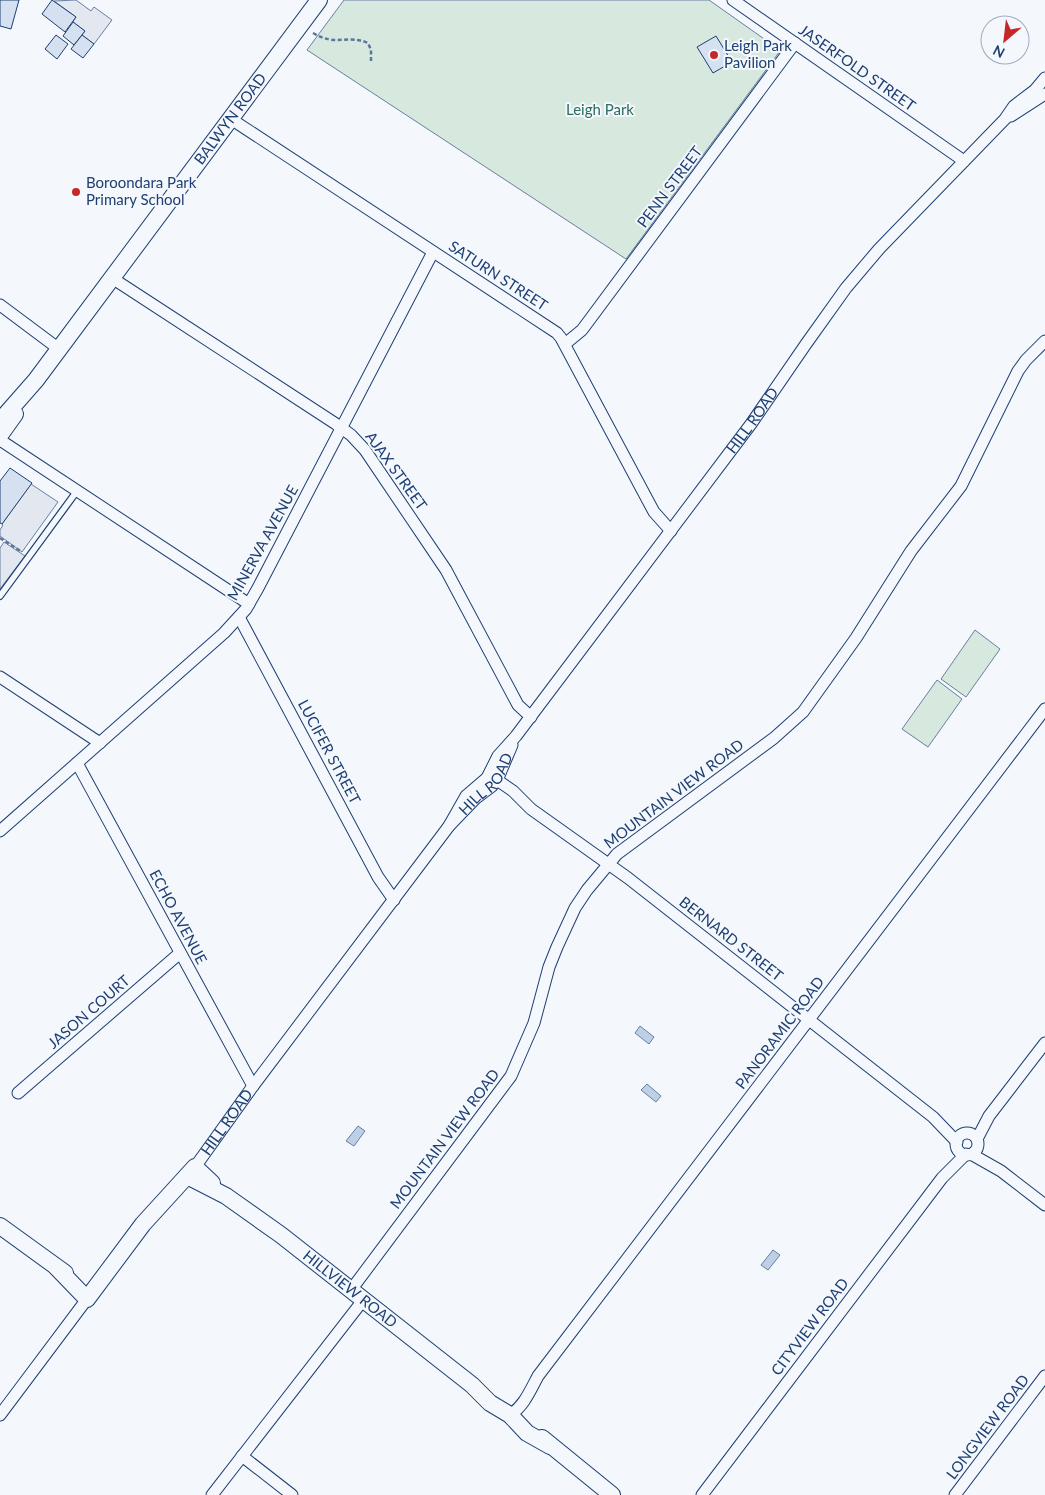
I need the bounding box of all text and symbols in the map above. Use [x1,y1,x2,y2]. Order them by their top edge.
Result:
north arrow [980,15,1030,65]
street label: JASERFOLD STREET [796,20,920,114]
place label: Leigh Park Pavilion [724,36,792,71]
text: N [990,42,1007,62]
marker: Leigh Park Pavilion [708,49,720,61]
street label: BALWYN ROAD [190,69,269,168]
park label: Leigh Park [566,100,634,118]
street label: PENN STREET [633,142,706,231]
place label: Boroondara Park Primary School [86,173,197,208]
marker: Boroondara Park Primary School [70,186,82,198]
street label: SATURN STREET [446,237,551,314]
street label: HILL ROAD [722,383,782,457]
street label: AJAX STREET [362,428,431,513]
street label: MINERVA AVENUE [223,482,301,603]
street label: LUCIFER STREET [295,696,365,807]
street label: MOUNTAIN VIEW ROAD [600,735,747,852]
street label: HILL ROAD [454,750,516,818]
street label: ECHO AVENUE [146,866,211,967]
street label: BERNARD STREET [676,892,787,984]
street label: JASON COURT [44,971,133,1052]
street label: PANORAMIC ROAD [731,973,827,1092]
street label: MOUNTAIN VIEW ROAD [386,1065,503,1212]
street label: HILL ROAD [196,1085,256,1158]
street label: HILLVIEW ROAD [300,1246,401,1331]
street label: CITYVIEW ROAD [767,1274,852,1379]
street label: LONGVIEW ROAD [942,1371,1032,1482]

